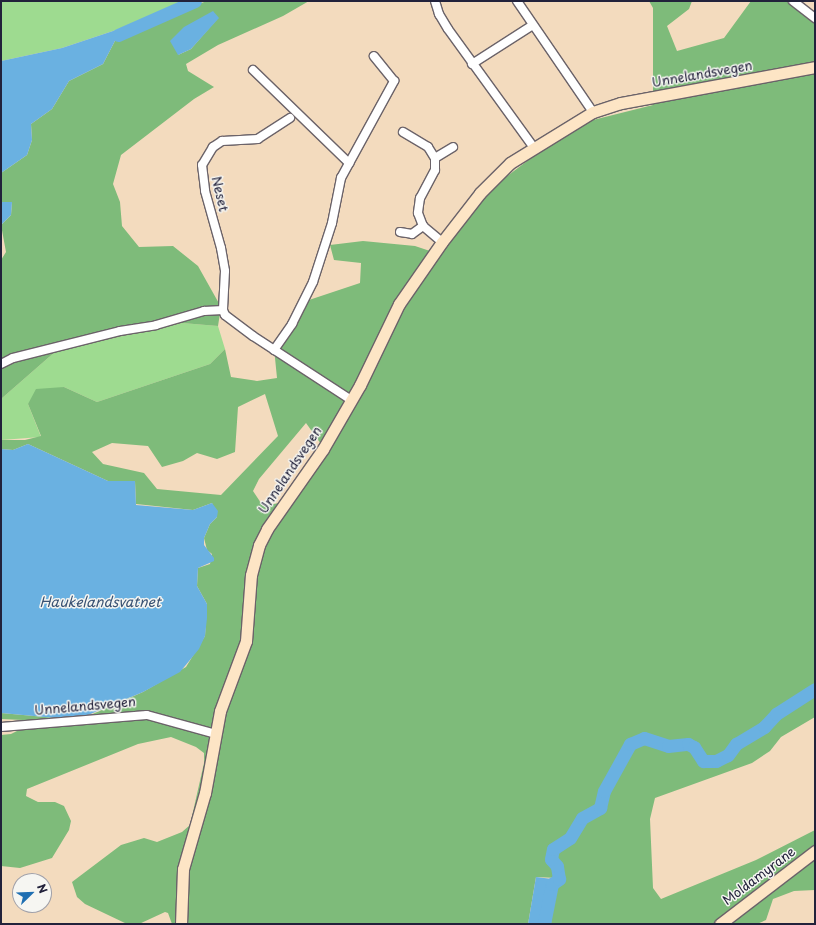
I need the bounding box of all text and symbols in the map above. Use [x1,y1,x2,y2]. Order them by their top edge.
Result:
street label: Unnelandsvegen [651,57,753,91]
street label: Neset [208,175,232,213]
street label: Unnelandsvegen [255,423,325,517]
water label: Haukelandsvatnet [39,594,161,610]
street label: Unnelandsvegen [34,694,136,718]
street label: Moldamyrane [720,844,798,908]
north arrow [12,873,52,913]
text: N [33,881,52,896]

